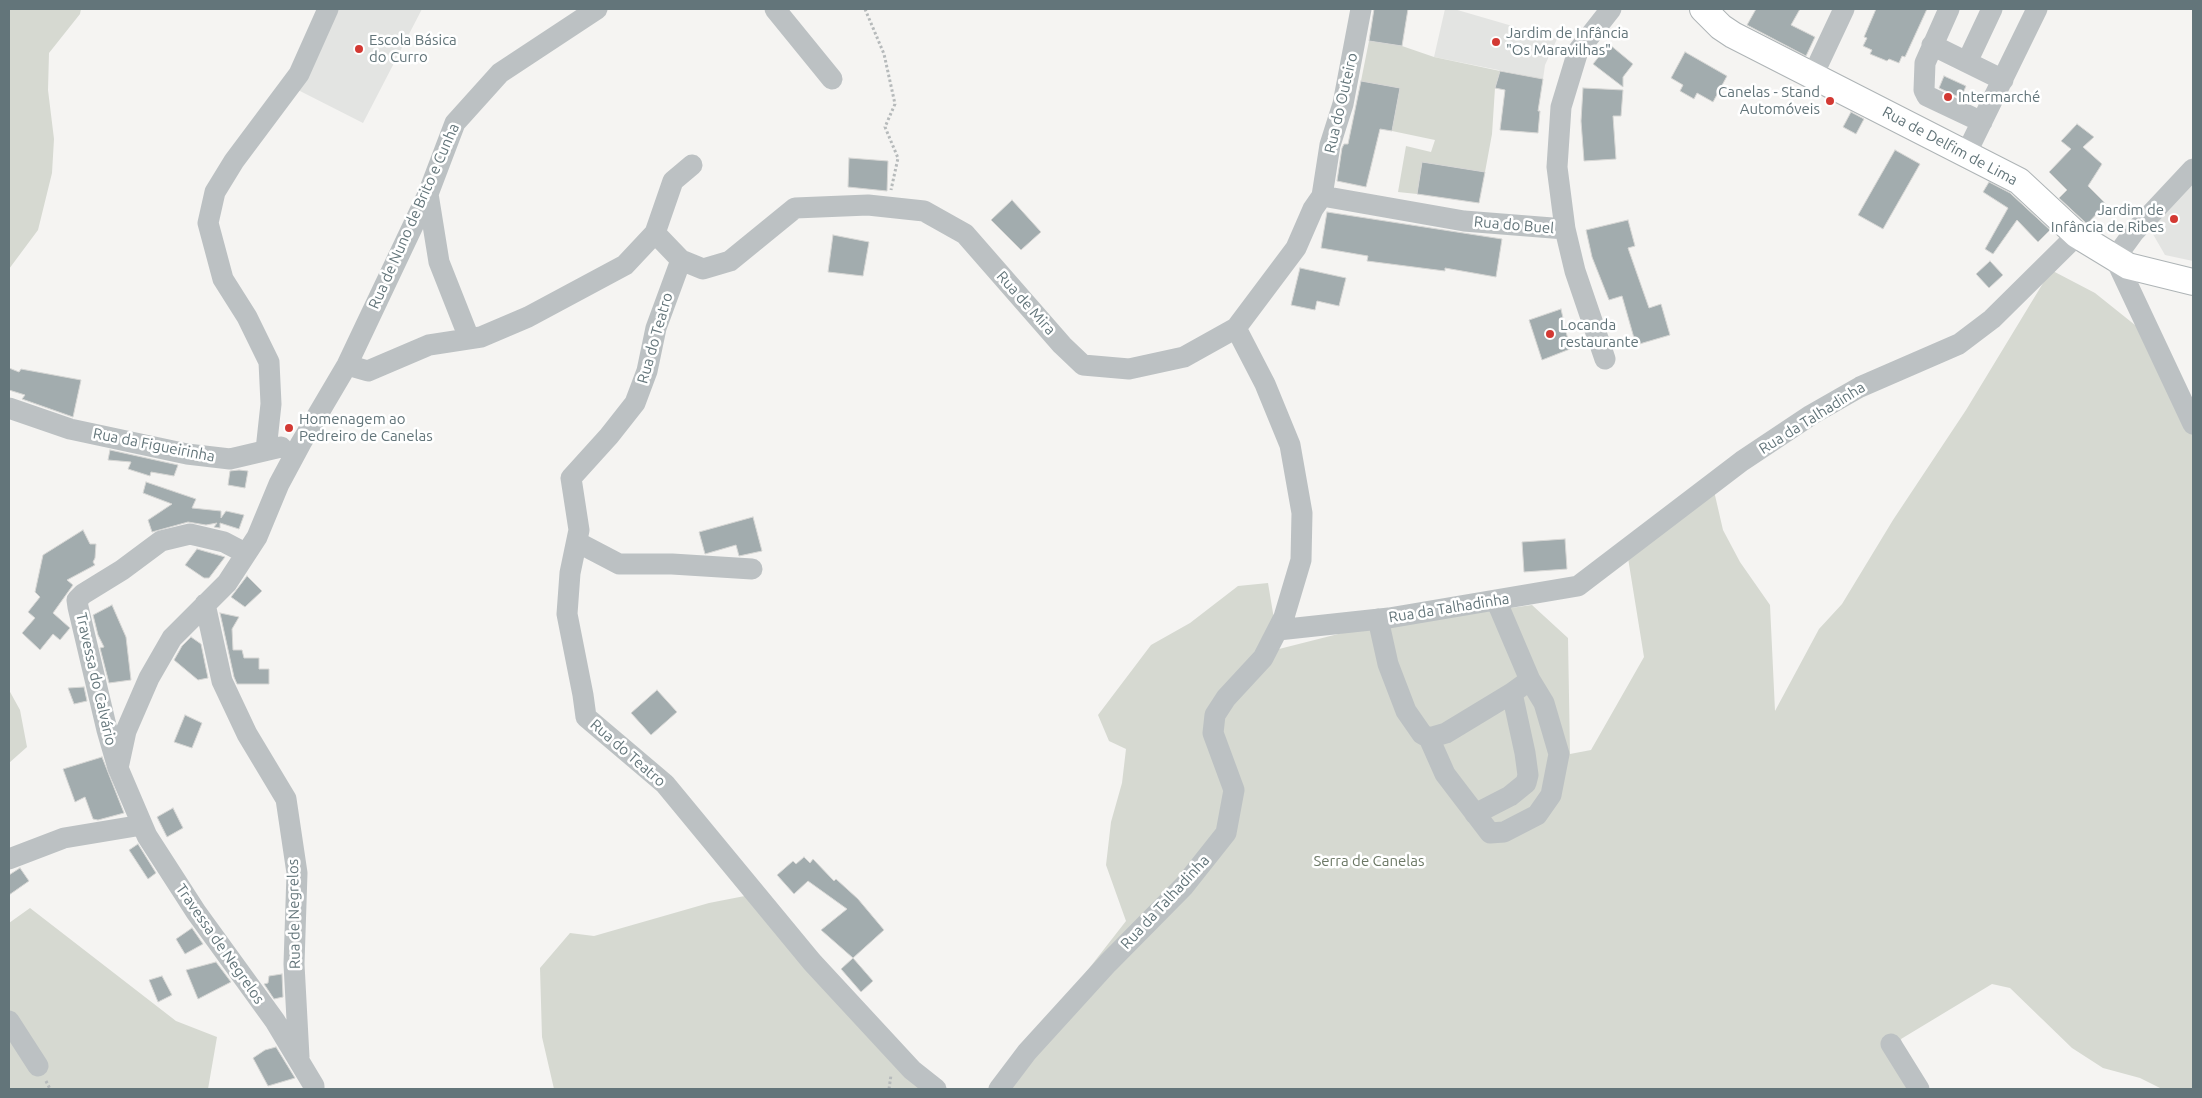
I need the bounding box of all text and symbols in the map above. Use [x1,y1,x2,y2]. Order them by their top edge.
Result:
place label: Jardim de Infância "Os Maravilhas" [1506,24,1629,59]
place label: Escola Básica do Curro [369,31,457,66]
marker: Jardim de Infância "Os Maravilhas" [1490,36,1502,48]
marker: Escola Básica do Curro [353,43,365,55]
street label: Rua do Outeiro [1321,51,1361,155]
place label: Canelas - Stand Automóveis [1718,83,1820,118]
place label: Intermarché [1958,88,2040,106]
marker: Intermarché [1942,91,1954,103]
marker: Canelas - Stand Automóveis [1824,95,1836,107]
street label: Rua de Delfim de Lima [1879,103,2021,189]
street label: Rua de Nuno de Brito e Cunha [365,120,463,312]
place label: Jardim de Infância de Ribes [2051,201,2164,236]
street label: Rua do Buel [1473,213,1555,237]
marker: Jardim de Infância de Ribes [2168,213,2180,225]
street label: Rua de Mira [993,267,1059,339]
street label: Rua do Teatro [633,290,677,386]
place label: Locanda restaurante [1560,316,1639,351]
marker: Locanda restaurante [1544,328,1556,340]
street label: Rua da Talhadinha [1756,378,1868,458]
place label: Homenagem ao Pedreiro de Canelas [299,410,433,445]
marker: Homenagem ao Pedreiro de Canelas [283,422,295,434]
street label: Rua da Figueirinha [92,424,216,466]
street label: Rua da Talhadinha [1387,590,1511,626]
street label: Travessa do Calvário [72,611,120,747]
street label: Rua do Teatro [587,715,669,791]
street label: Rua da Talhadinha [1117,851,1213,953]
park label: Serra de Canelas [1313,852,1425,870]
street label: Rua de Negrelos [284,859,304,969]
street label: Travessa de Negrelos [172,881,268,1007]

